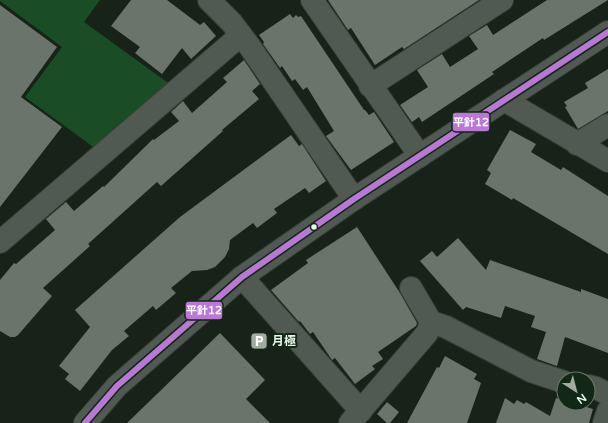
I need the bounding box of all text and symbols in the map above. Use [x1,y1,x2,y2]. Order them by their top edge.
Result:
line badge: 平針12 [452,112,490,132]
text: 平針12 [453,116,489,129]
unlabelled marker [309,222,319,232]
line badge: 平針12 [185,301,223,320]
text: 平針12 [186,304,222,317]
parking icon: 月極 [249,331,269,351]
place label: 月極 [272,334,296,348]
north arrow [556,371,596,411]
text: N [574,391,589,407]

